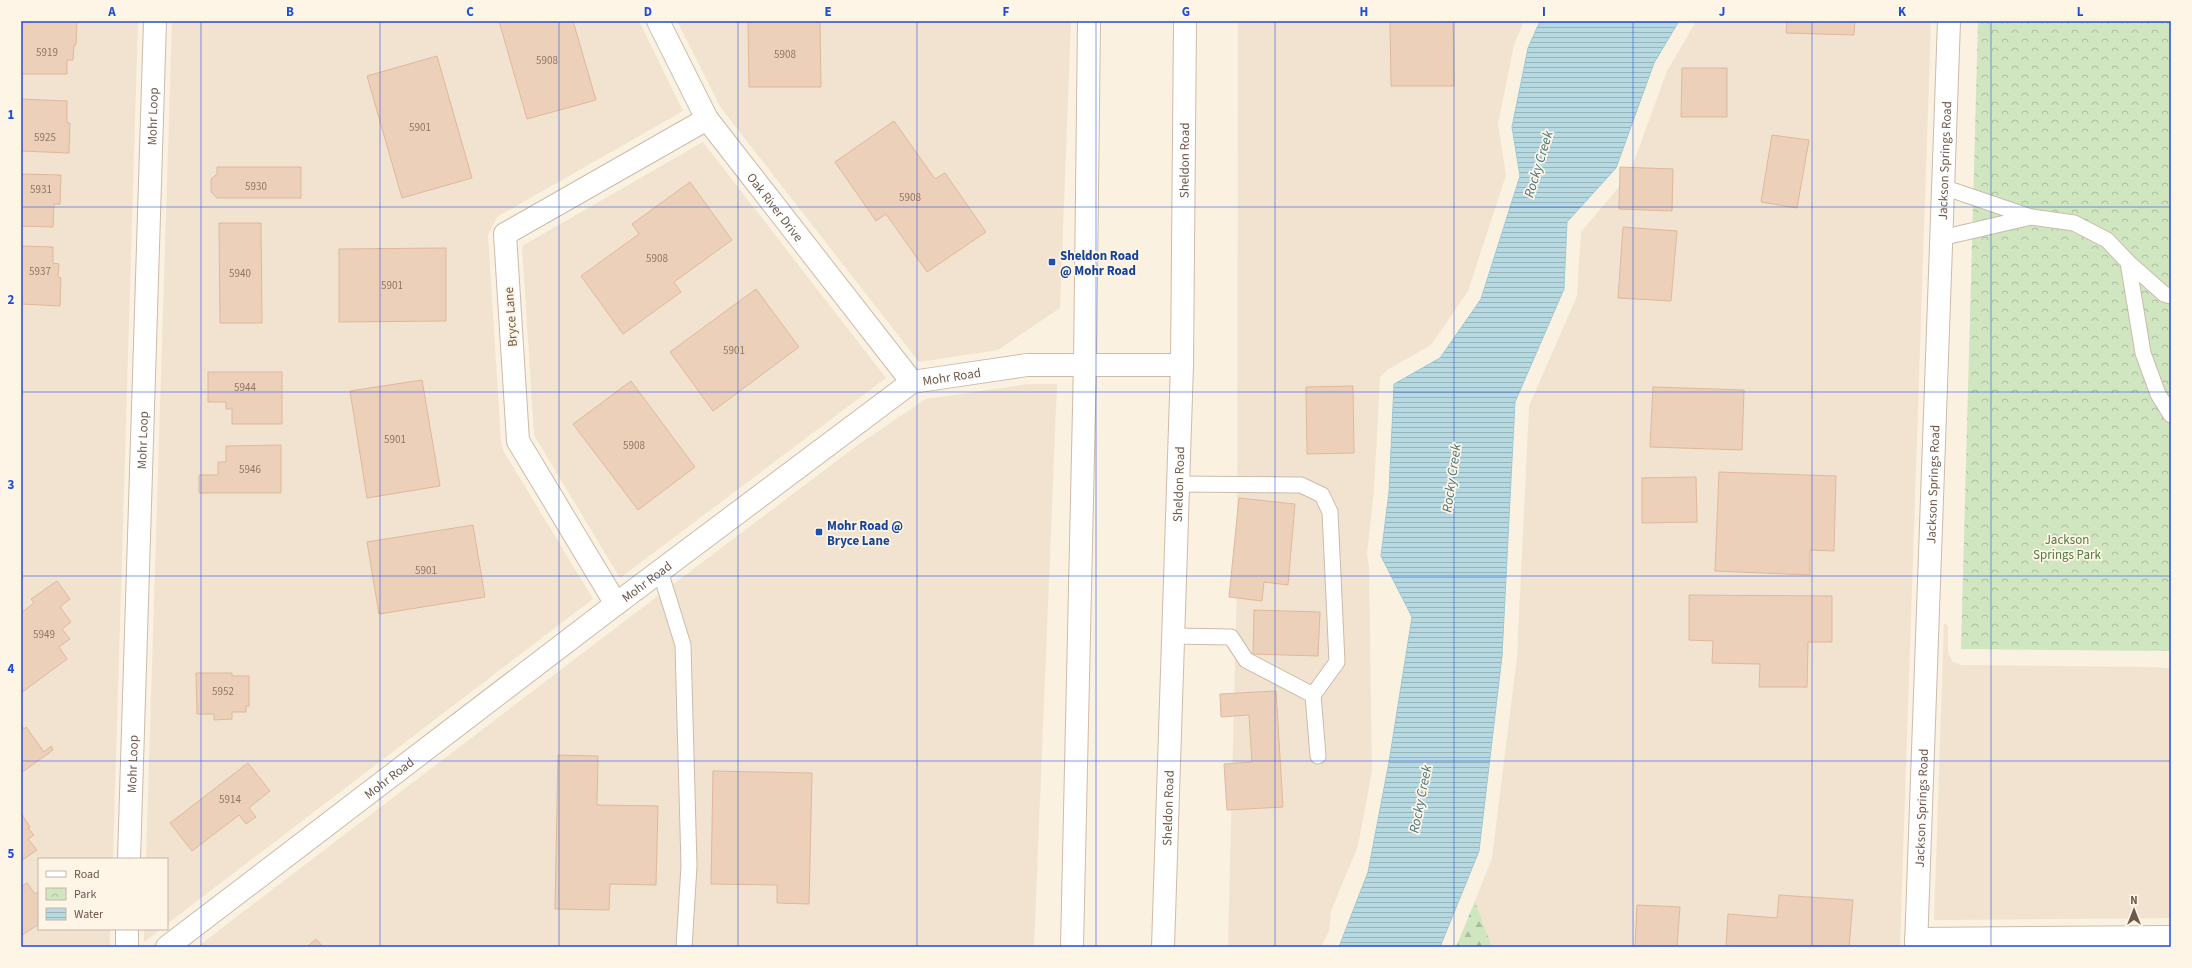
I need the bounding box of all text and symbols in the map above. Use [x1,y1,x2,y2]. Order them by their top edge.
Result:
text: A [107,3,116,21]
text: B [286,3,294,21]
text: C [466,3,474,21]
text: D [644,3,652,21]
text: E [824,3,832,21]
text: F [1003,3,1010,21]
text: G [1182,3,1190,21]
text: H [1360,3,1368,21]
text: I [1542,3,1546,21]
text: J [1719,3,1725,21]
text: K [1898,3,1907,21]
text: L [2077,3,2084,21]
house number: 5919 [36,45,58,60]
house number: 5908 [774,47,796,62]
house number: 5908 [536,53,558,68]
street label: Mohr Loop [143,87,163,146]
street label: Jackson Springs Road [1934,101,1956,220]
text: 1 [8,106,15,124]
house number: 5901 [409,120,431,135]
street label: Sheldon Road [1175,122,1194,198]
water label: Rocky Creek [1519,128,1559,200]
house number: 5925 [34,130,56,145]
street label: Oak River Drive [742,169,807,246]
house number: 5930 [245,179,267,194]
house number: 5931 [30,182,52,197]
house number: 5908 [899,190,921,205]
place label: Sheldon Road @ Mohr Road [1060,247,1139,280]
house number: 5908 [646,251,668,266]
marker: Sheldon Road @ Mohr Road [1047,257,1057,267]
house number: 5937 [29,264,51,279]
house number: 5940 [229,266,251,281]
house number: 5901 [381,278,403,293]
street label: Bryce Lane [500,287,522,347]
text: 2 [8,291,15,309]
house number: 5901 [723,343,745,358]
street label: Mohr Road [921,364,982,390]
house number: 5944 [234,380,256,395]
street label: Mohr Loop [133,411,153,470]
street label: Jackson Springs Road [1922,425,1945,544]
house number: 5901 [384,432,406,447]
house number: 5908 [623,438,645,453]
water label: Rocky Creek [1437,442,1467,514]
street label: Sheldon Road [1169,446,1189,522]
house number: 5946 [239,462,261,477]
text: 3 [8,476,15,494]
place label: Mohr Road @ Bryce Lane [827,517,903,550]
marker: Mohr Road @ Bryce Lane [814,527,824,537]
park label: Jackson Springs Park [2033,531,2101,564]
street label: Mohr Road [618,557,676,607]
house number: 5901 [415,563,437,578]
house number: 5949 [33,627,55,642]
text: 4 [8,660,15,678]
house number: 5952 [212,684,234,699]
street label: Mohr Loop [123,735,143,793]
street label: Jackson Springs Road [1911,748,1933,868]
street label: Mohr Road [361,753,418,803]
water label: Rocky Creek [1405,763,1437,835]
street label: Sheldon Road [1158,770,1179,846]
house number: 5914 [219,792,241,807]
text: 5 [8,845,15,863]
legend [38,858,168,930]
text: Road [74,866,100,883]
text: Park [74,886,96,903]
north arrow [2114,890,2154,930]
text: N [2130,893,2138,908]
text: Water [74,906,104,923]

